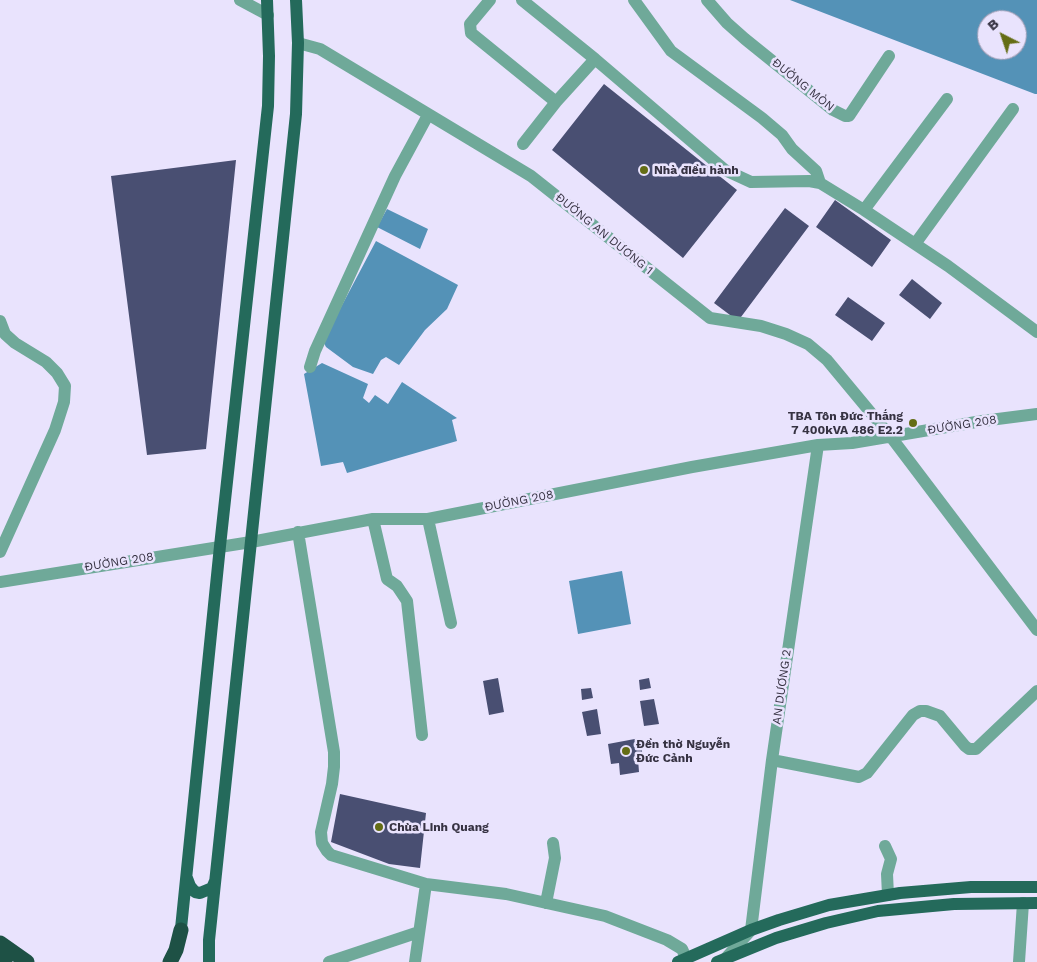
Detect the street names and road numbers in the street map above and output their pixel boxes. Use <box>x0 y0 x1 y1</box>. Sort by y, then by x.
street label: ĐƯỜNG MÒN <box>769 56 837 114</box>
street label: ĐƯỜNG AN DƯƠNG 1 <box>552 190 656 278</box>
street label: ĐƯỜNG 208 <box>926 412 998 438</box>
street label: ĐƯỜNG 208 <box>483 487 555 515</box>
street label: ĐƯỜNG 208 <box>83 549 155 575</box>
street label: AN DƯƠNG 2 <box>770 649 794 725</box>

